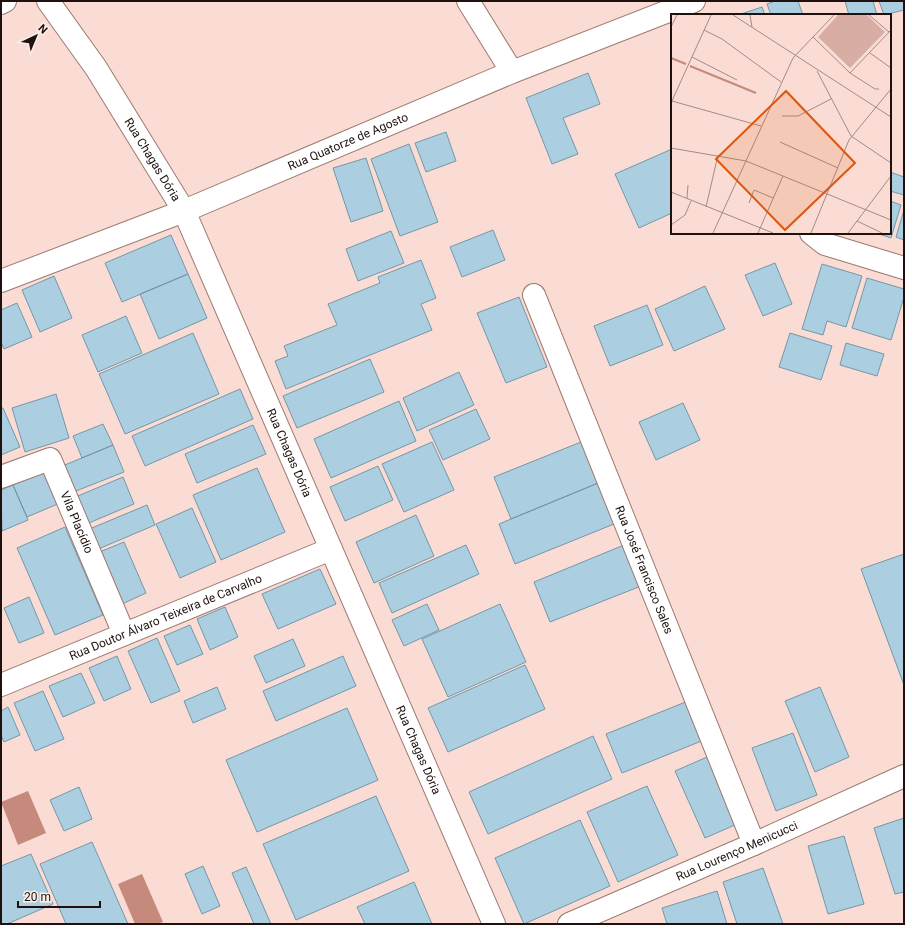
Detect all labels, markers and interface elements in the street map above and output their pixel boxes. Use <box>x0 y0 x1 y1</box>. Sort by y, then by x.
inset map <box>671 14 891 234</box>
north arrow <box>16 16 56 56</box>
text: N <box>35 22 50 37</box>
street label: Rua Quatorze de Agosto <box>286 110 410 173</box>
street label: Rua Chagas Dória <box>121 115 183 204</box>
street label: Rua Chagas Dória <box>264 406 315 499</box>
street label: Vila Placídio <box>58 489 96 556</box>
street label: Rua José Francisco Sales <box>612 504 676 636</box>
street label: Rua Doutor Álvaro Teixeira de Carvalho <box>67 571 264 663</box>
street label: Rua Chagas Dória <box>393 703 444 796</box>
street label: Rua Lourenço Menicucci <box>674 818 800 884</box>
scale bar <box>18 883 100 909</box>
text: 20 m <box>24 890 51 904</box>

